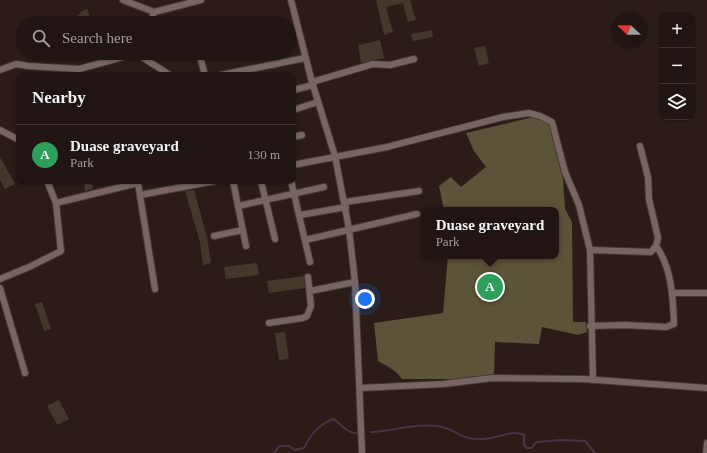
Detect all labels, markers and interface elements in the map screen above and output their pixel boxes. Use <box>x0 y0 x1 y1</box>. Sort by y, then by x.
north arrow <box>611 12 647 48</box>
map controls <box>659 12 695 120</box>
button: + <box>659 12 695 48</box>
search box <box>16 16 296 60</box>
icon: search <box>30 27 52 49</box>
text: Search here <box>62 30 132 46</box>
button: − <box>659 48 695 84</box>
button: layers <box>659 84 695 120</box>
text: Nearby <box>32 88 86 107</box>
text: Duase graveyard <box>70 138 179 154</box>
text: A <box>40 147 50 162</box>
text: 130 m <box>247 147 280 162</box>
text: Park <box>70 155 94 170</box>
popup <box>421 207 559 259</box>
text: Duase graveyard <box>436 217 544 233</box>
text: Park <box>436 234 459 249</box>
pin: A <box>477 272 503 302</box>
your location <box>355 289 375 309</box>

